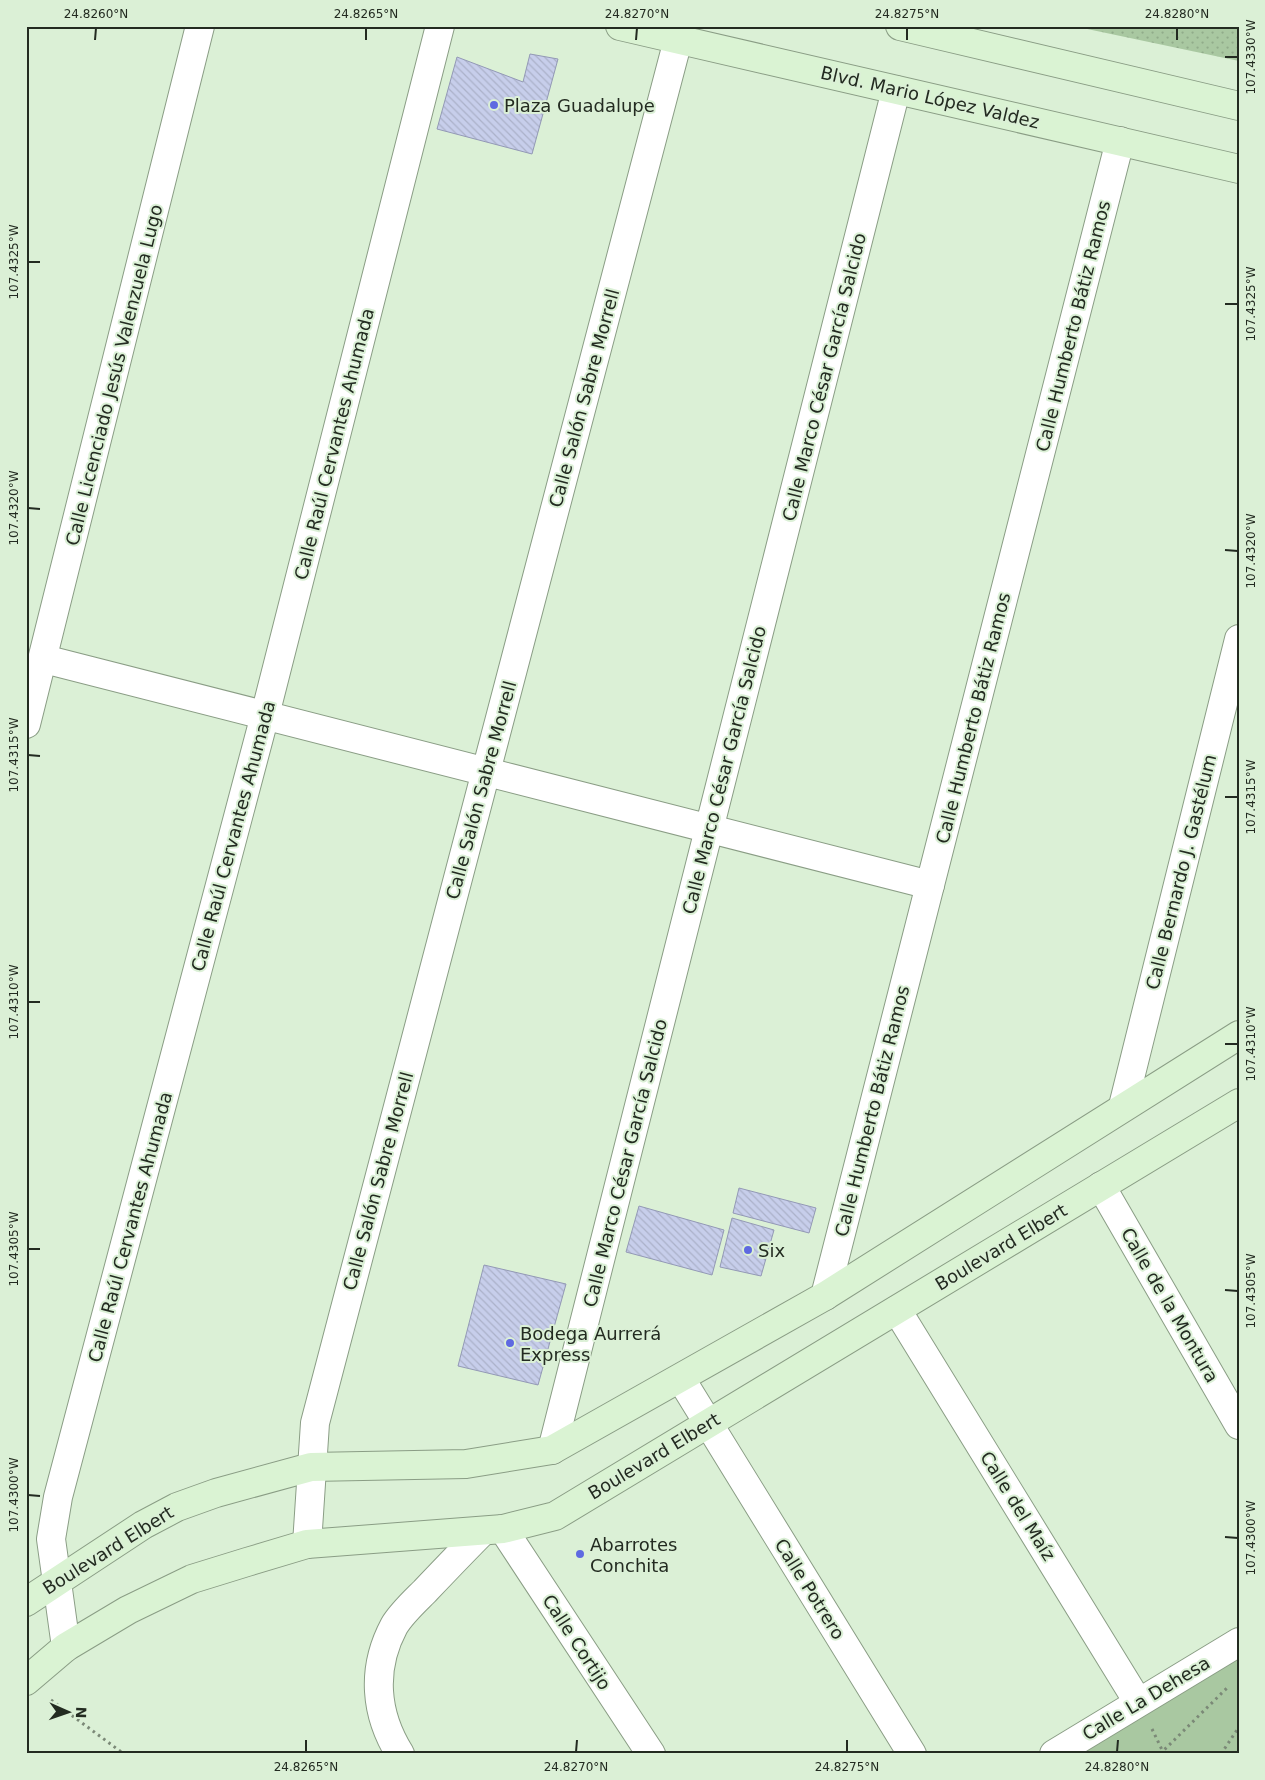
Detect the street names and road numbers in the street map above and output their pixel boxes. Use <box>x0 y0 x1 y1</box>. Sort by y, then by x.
street label: Blvd. Mario López Valdez <box>819 62 1041 132</box>
street label: Calle Humberto Bátiz Ramos <box>1032 198 1114 454</box>
street label: Calle Licenciado Jesús Valenzuela Lugo <box>61 202 167 548</box>
street label: Calle Marco César García Salcido <box>778 231 870 523</box>
street label: Calle Salón Sabre Morrell <box>545 286 623 510</box>
street label: Calle Raúl Cervantes Ahumada <box>290 306 378 582</box>
street label: Calle Humberto Bátiz Ramos <box>932 590 1014 846</box>
street label: Calle Marco César García Salcido <box>678 624 770 916</box>
street label: Calle Salón Sabre Morrell <box>442 678 520 902</box>
street label: Calle Raúl Cervantes Ahumada <box>187 698 279 974</box>
street label: Calle Bernardo J. Gastélum <box>1142 752 1220 992</box>
street label: Calle Humberto Bátiz Ramos <box>831 983 913 1239</box>
street label: Calle Marco César García Salcido <box>579 1017 671 1309</box>
street label: Calle Salón Sabre Morrell <box>339 1069 417 1293</box>
street label: Calle Raúl Cervantes Ahumada <box>84 1089 176 1365</box>
street label: Boulevard Elbert <box>931 1199 1071 1295</box>
street label: Calle de la Montura <box>1117 1224 1223 1386</box>
street label: Boulevard Elbert <box>584 1408 724 1504</box>
street label: Calle del Maíz <box>976 1448 1060 1564</box>
street label: Boulevard Elbert <box>39 1501 177 1599</box>
street label: Calle Potrero <box>771 1535 849 1643</box>
street label: Calle Cortijo <box>538 1590 616 1694</box>
street label: Calle La Dehesa <box>1078 1652 1214 1744</box>

